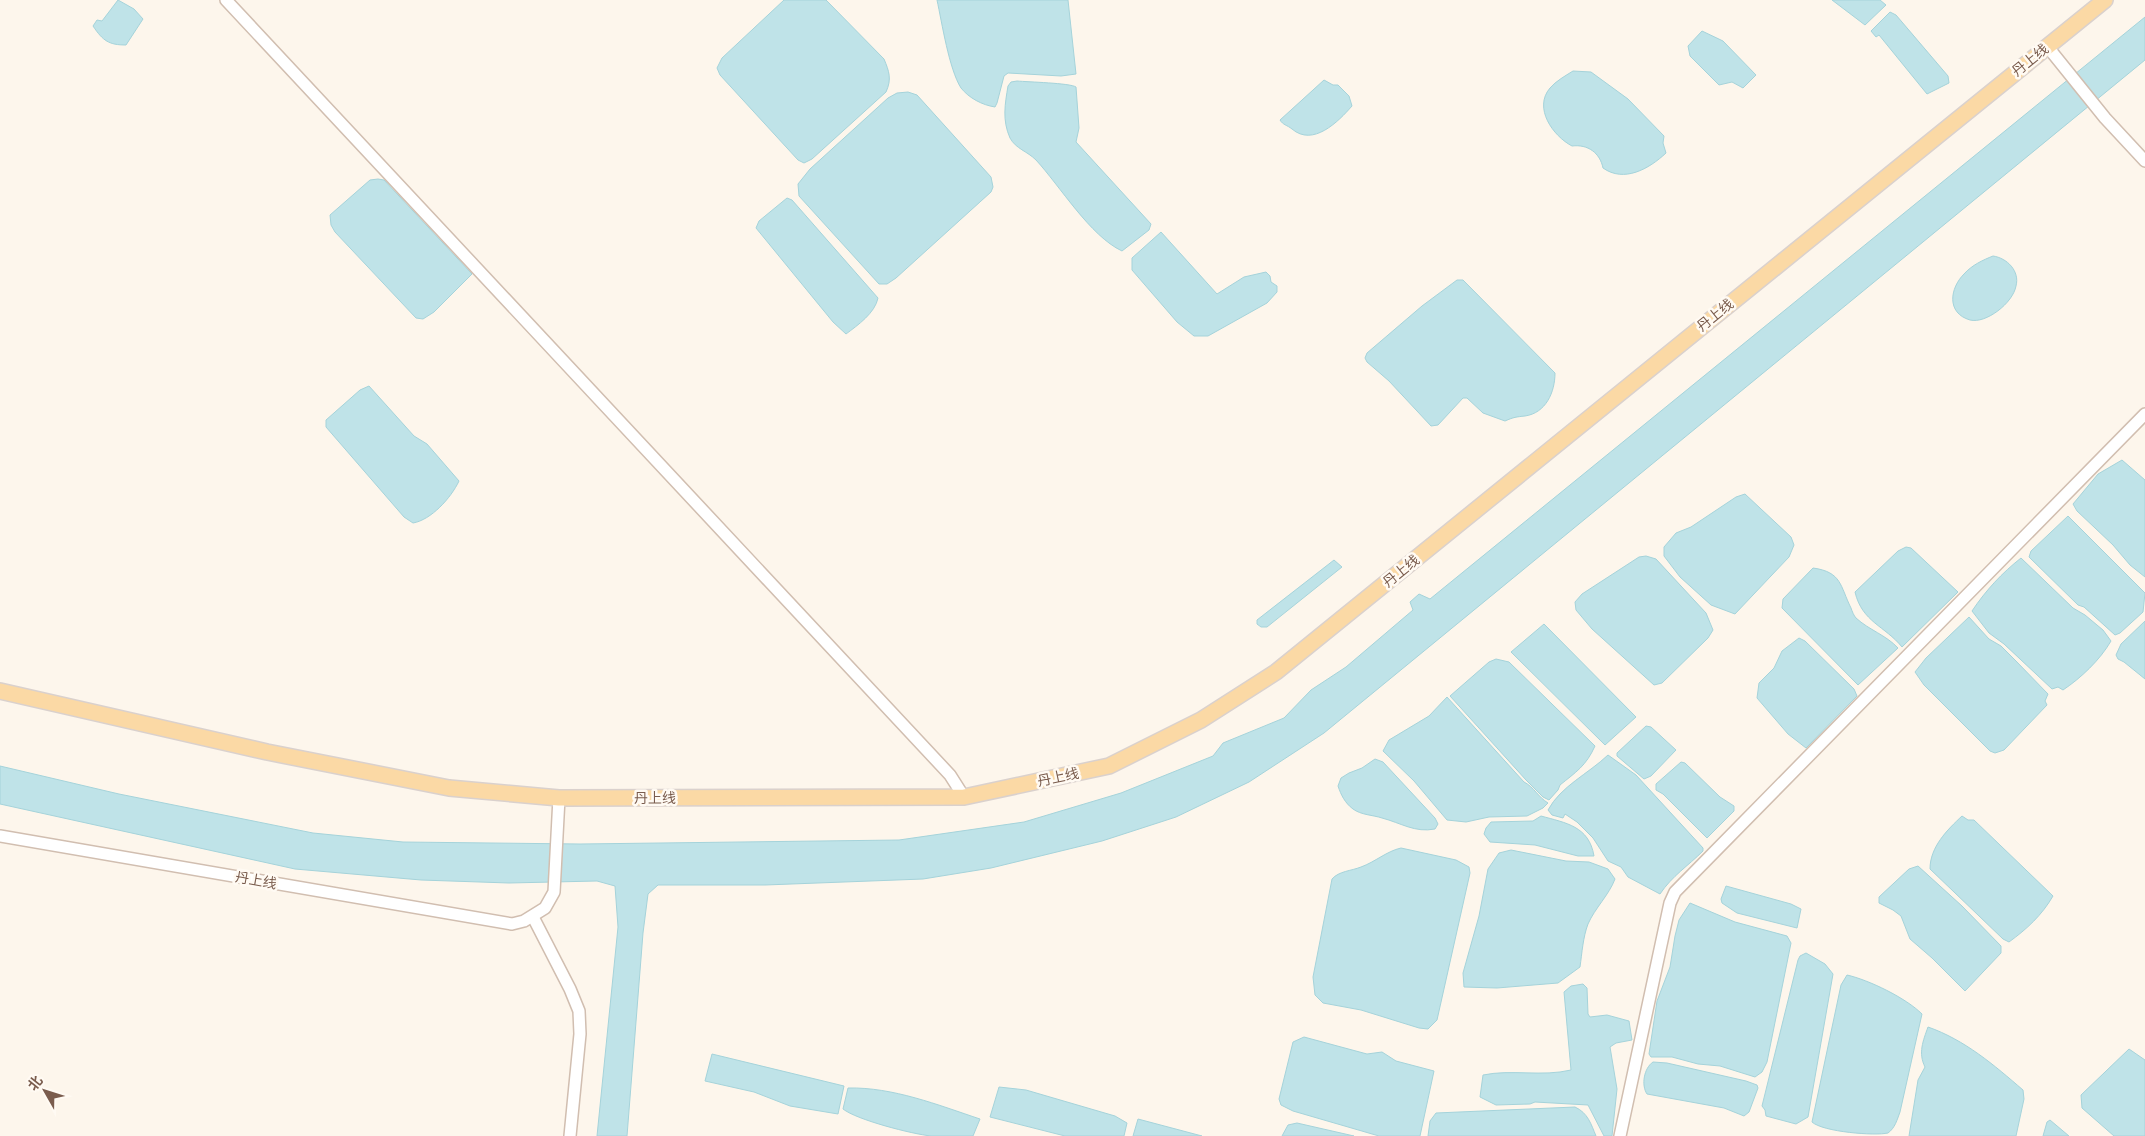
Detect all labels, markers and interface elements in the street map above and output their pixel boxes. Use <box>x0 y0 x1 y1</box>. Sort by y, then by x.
street label: 丹上线 <box>2008 40 2051 79</box>
street label: 丹上线 <box>1693 295 1736 334</box>
street label: 丹上线 <box>1379 551 1422 590</box>
street label: 丹上线 <box>1036 764 1080 789</box>
street label: 丹上线 <box>634 789 676 806</box>
street label: 丹上线 <box>234 867 278 892</box>
north arrow <box>20 1066 70 1116</box>
text: 北 <box>23 1072 46 1093</box>

